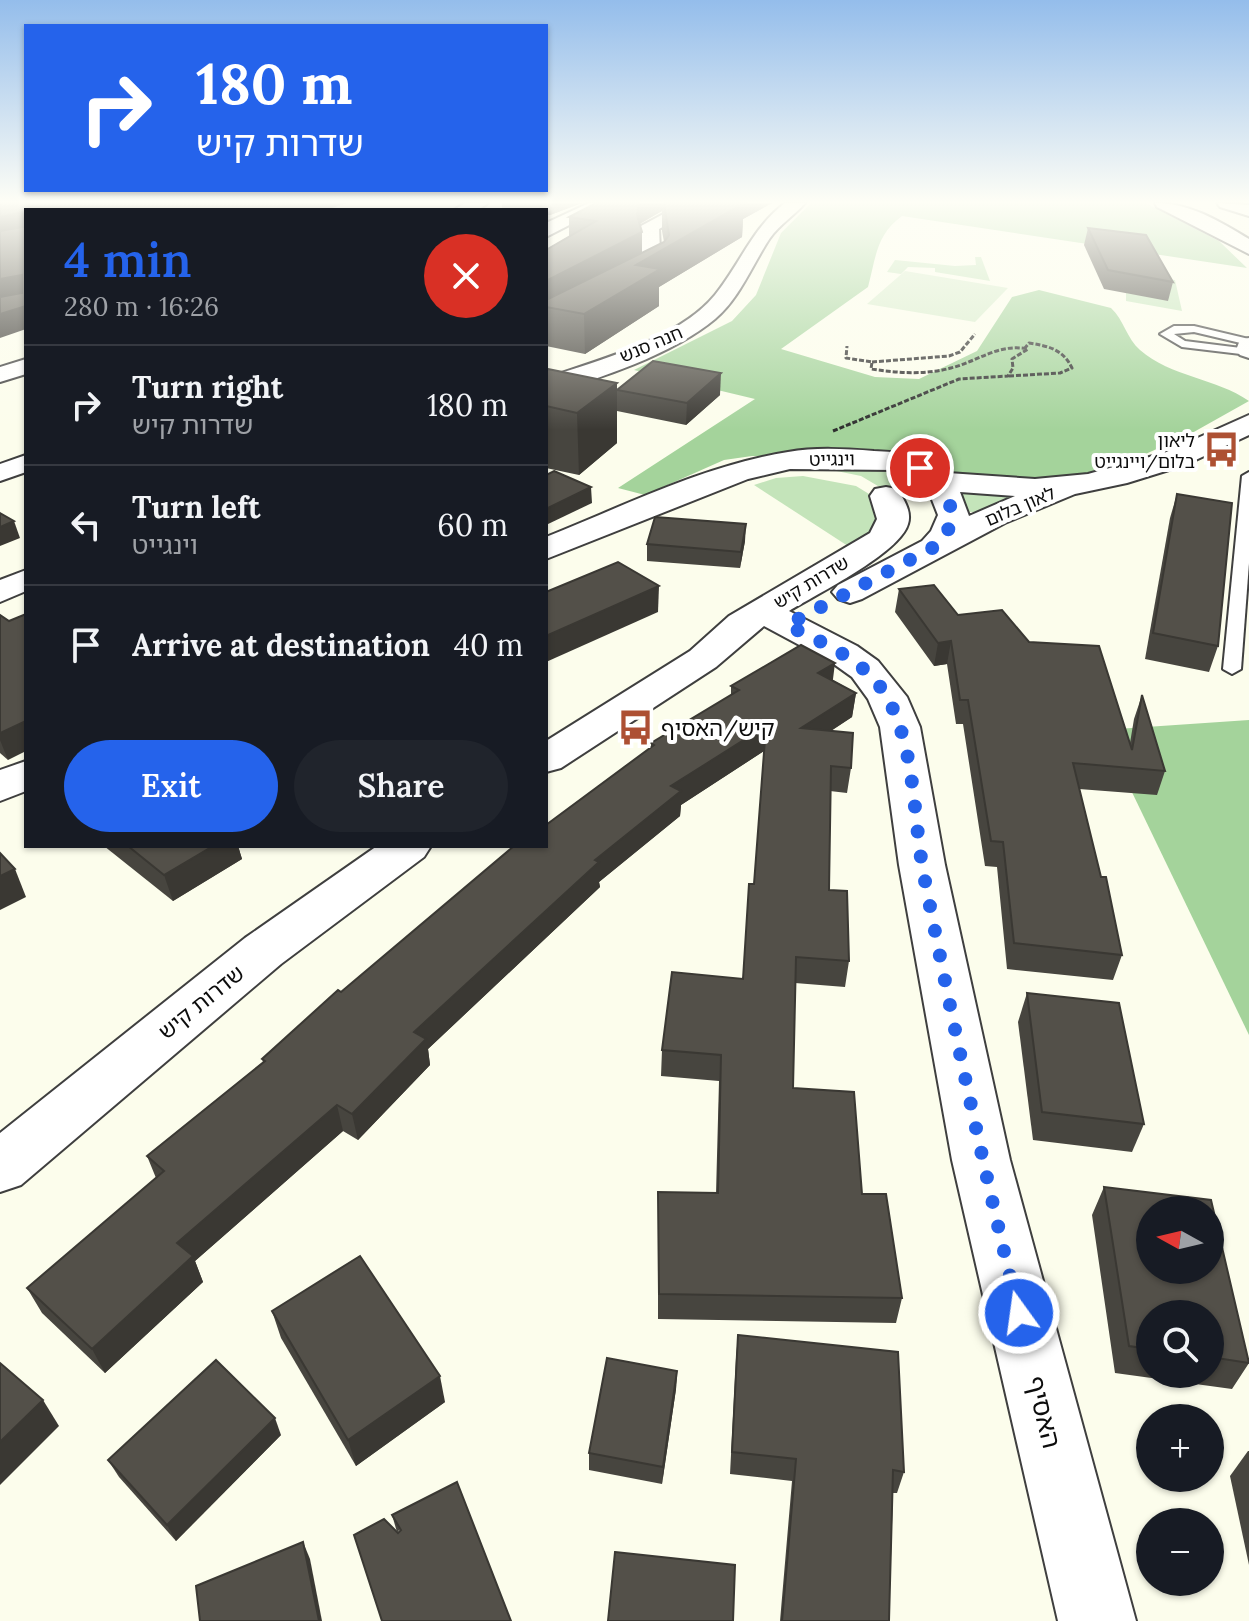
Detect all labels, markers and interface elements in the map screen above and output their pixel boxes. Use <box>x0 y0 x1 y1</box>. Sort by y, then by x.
text: 180 m <box>196 48 353 119</box>
icon: right <box>64 56 168 160</box>
text: שדרות קיש <box>196 120 364 166</box>
text: 4 min <box>64 229 192 290</box>
button: close <box>424 234 508 318</box>
text: 280 m · 16:26 <box>64 290 219 323</box>
street label: חנה סנש <box>616 320 686 368</box>
text: Turn right <box>132 368 283 406</box>
icon: right <box>64 383 108 427</box>
text: 180 m <box>427 386 508 424</box>
text: שדרות קיש <box>132 408 253 441</box>
place label: ליאון בלום/ויינגייט <box>1094 429 1195 473</box>
bus stop icon: ליאון בלום/ויינגייט <box>1202 431 1240 469</box>
pin <box>886 434 954 502</box>
icon: arrive <box>898 446 942 490</box>
street label: וינגייט <box>809 447 855 471</box>
street label: לאון בלום <box>981 481 1059 531</box>
text: Turn left <box>132 488 260 526</box>
icon: left <box>64 503 108 547</box>
text: 60 m <box>437 506 508 544</box>
text: וינגייט <box>132 528 198 561</box>
street label: שדרות קיש <box>769 551 853 613</box>
icon: arrive <box>64 623 108 667</box>
text: Arrive at destination <box>132 626 430 664</box>
text: 40 m <box>454 626 523 664</box>
bus stop icon: קיש/האסיף <box>616 709 654 747</box>
place label: קיש/האסיף <box>661 714 775 742</box>
button: Exit <box>64 740 278 832</box>
button: Share <box>294 740 508 832</box>
street label: שדרות קיש <box>152 959 250 1045</box>
north arrow <box>1136 1196 1224 1284</box>
map controls <box>1136 1196 1224 1596</box>
position arrow <box>977 1271 1061 1355</box>
button: search <box>1136 1300 1224 1388</box>
street label: האסיף <box>1019 1372 1069 1452</box>
button: + <box>1136 1404 1224 1492</box>
button: − <box>1136 1508 1224 1596</box>

